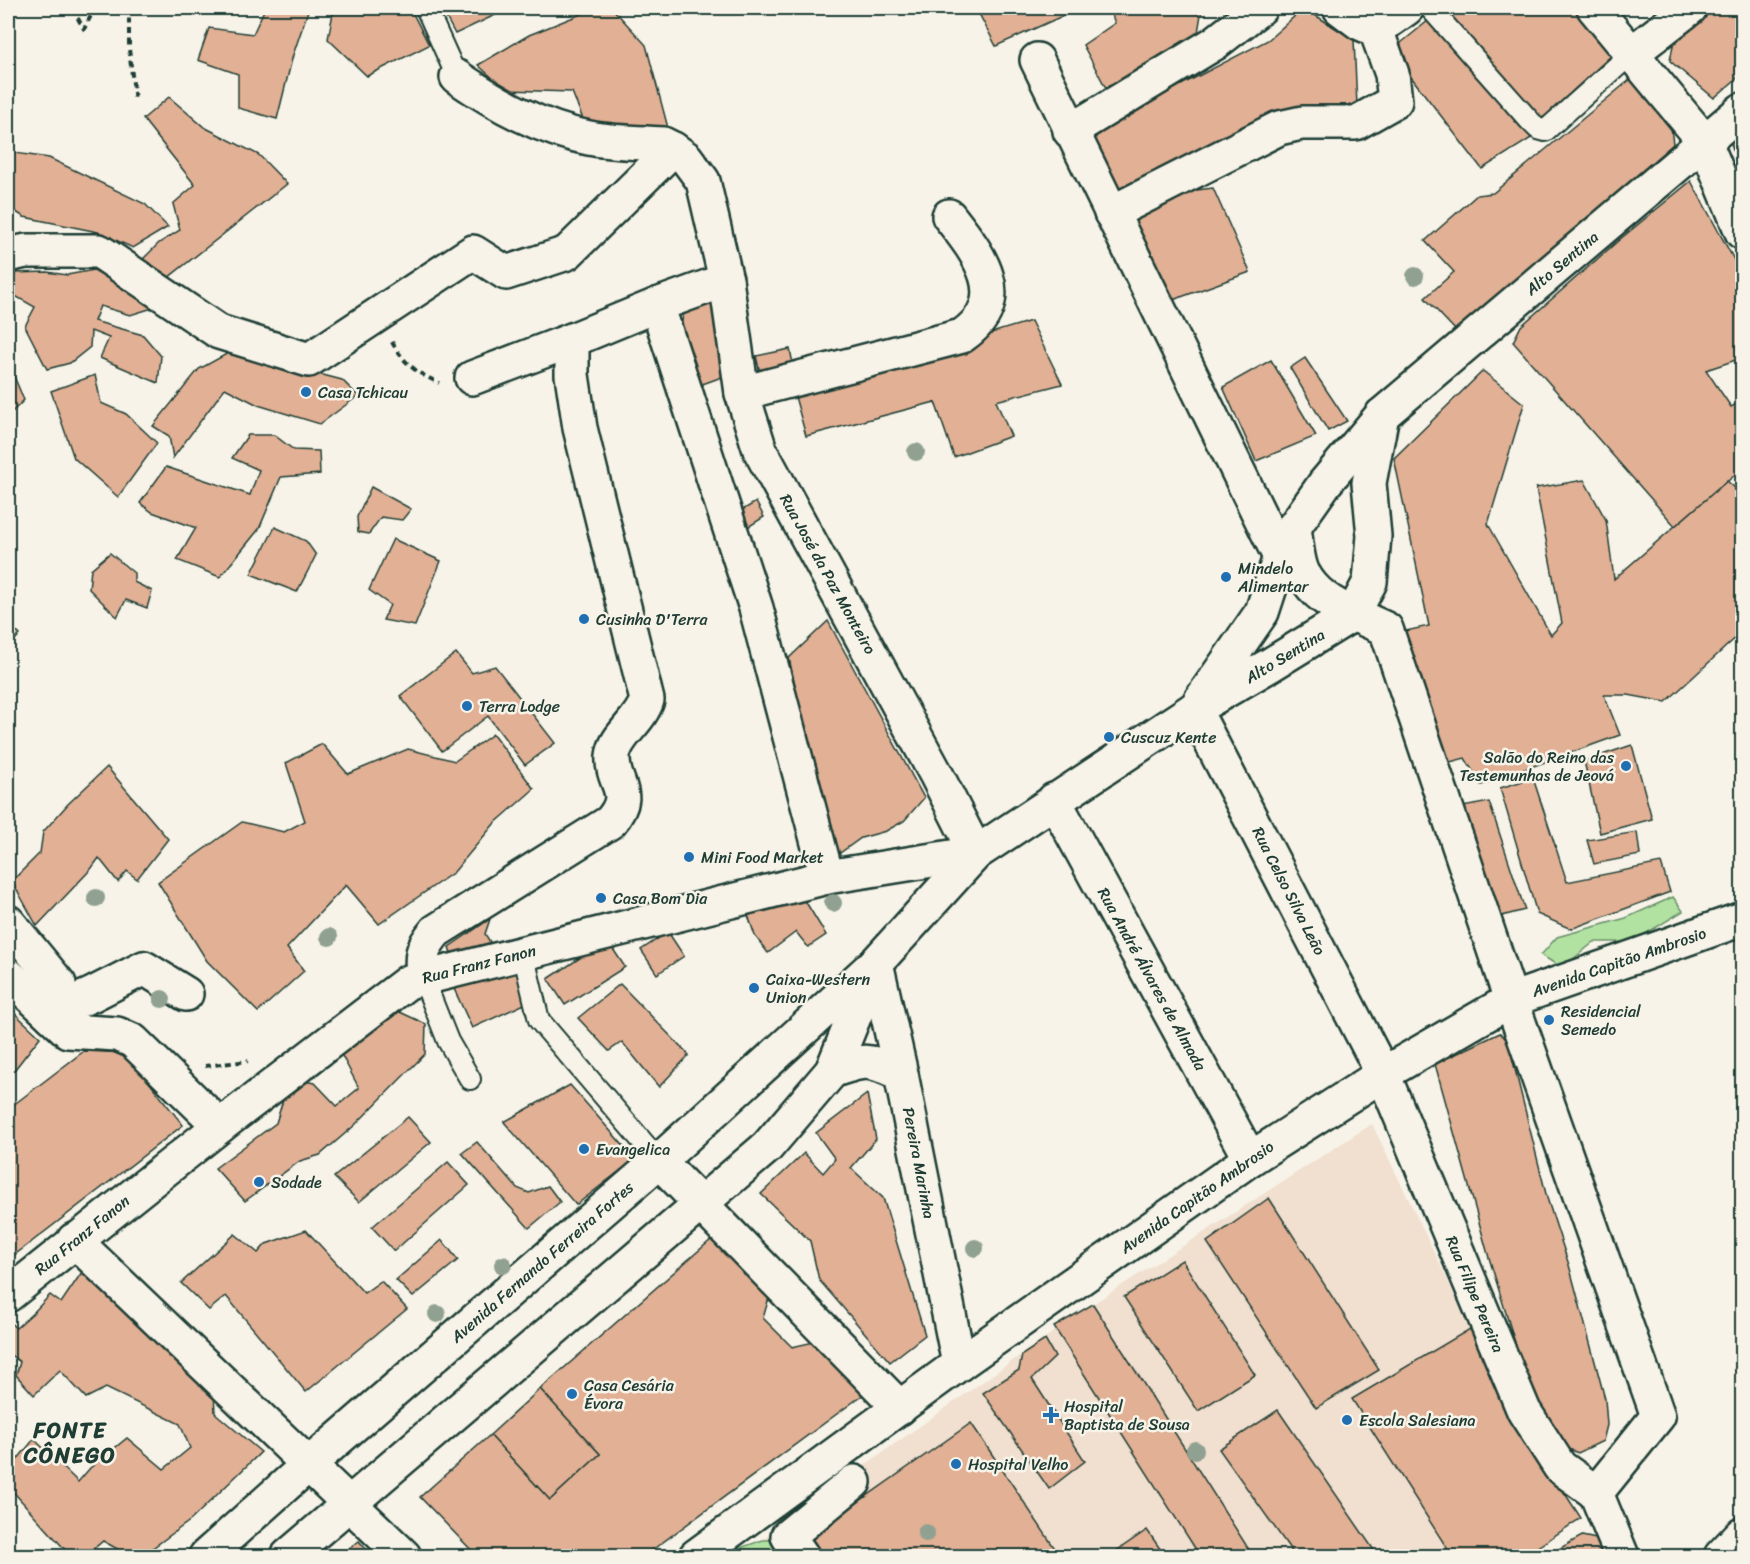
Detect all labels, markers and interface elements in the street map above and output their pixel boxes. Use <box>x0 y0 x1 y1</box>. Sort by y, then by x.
street label: Alto Sentina <box>1518 223 1606 303</box>
place label: Casa Tchicau <box>318 378 408 407</box>
marker: Casa Tchicau <box>299 385 313 399</box>
street label: Rua José da Paz Monteiro <box>772 488 884 660</box>
place label: Mindelo Alimentar <box>1237 554 1310 601</box>
marker: Mindelo Alimentar <box>1219 570 1233 584</box>
place label: Cusinha D'Terra <box>596 605 709 634</box>
marker: Cusinha D'Terra <box>577 612 591 626</box>
street label: Alto Sentina <box>1238 621 1331 692</box>
place label: Terra Lodge <box>479 692 560 721</box>
marker: Terra Lodge <box>460 699 474 713</box>
place label: Cuscuz Kente <box>1121 723 1217 752</box>
marker: Cuscuz Kente <box>1102 730 1116 744</box>
place label: Salão do Reino das Testemunhas de Jeová <box>1459 743 1615 790</box>
marker: Salão do Reino das Testemunhas de Jeová <box>1619 759 1633 773</box>
street label: Rua Celso Silva Leão <box>1244 821 1334 961</box>
place label: Mini Food Market <box>701 843 824 872</box>
marker: Mini Food Market <box>682 850 696 864</box>
street label: Rua André Álvares de Almada <box>1089 882 1215 1077</box>
place label: Casa Bom Dia <box>613 884 708 913</box>
marker: Casa Bom Dia <box>594 891 608 905</box>
street label: Avenida Capitão Ambrosio <box>1527 918 1710 1006</box>
street label: Rua Franz Fanon <box>419 936 539 992</box>
place label: Caixa-Western Union <box>766 965 870 1012</box>
marker: Caixa-Western Union <box>747 981 761 995</box>
place label: Residencial Semedo <box>1561 997 1641 1044</box>
marker: Residencial Semedo <box>1542 1013 1556 1027</box>
street label: Pereira Marinha <box>894 1105 944 1221</box>
street label: Avenida Capitão Ambrosio <box>1113 1133 1280 1262</box>
place label: Evangelica <box>596 1135 670 1164</box>
marker: Evangelica <box>577 1142 591 1156</box>
place label: Sodade <box>271 1168 322 1197</box>
street label: Avenida Fernando Ferreira Fortes <box>443 1173 641 1351</box>
marker: Sodade <box>252 1175 266 1189</box>
street label: Rua Franz Fanon <box>28 1187 137 1283</box>
street label: Rua Filipe Pereira <box>1437 1231 1513 1357</box>
place label: Casa Cesária Évora <box>584 1371 675 1418</box>
marker: Casa Cesária Évora <box>565 1387 579 1401</box>
place label: Hospital Baptista de Sousa <box>1064 1392 1190 1439</box>
marker: Hospital Baptista de Sousa <box>1042 1406 1060 1424</box>
place label: Escola Salesiana <box>1359 1406 1476 1435</box>
district label: FONTE CÔNEGO <box>23 1411 116 1475</box>
marker: Escola Salesiana <box>1340 1413 1354 1427</box>
place label: Hospital Velho <box>968 1450 1068 1479</box>
marker: Hospital Velho <box>949 1457 963 1471</box>

